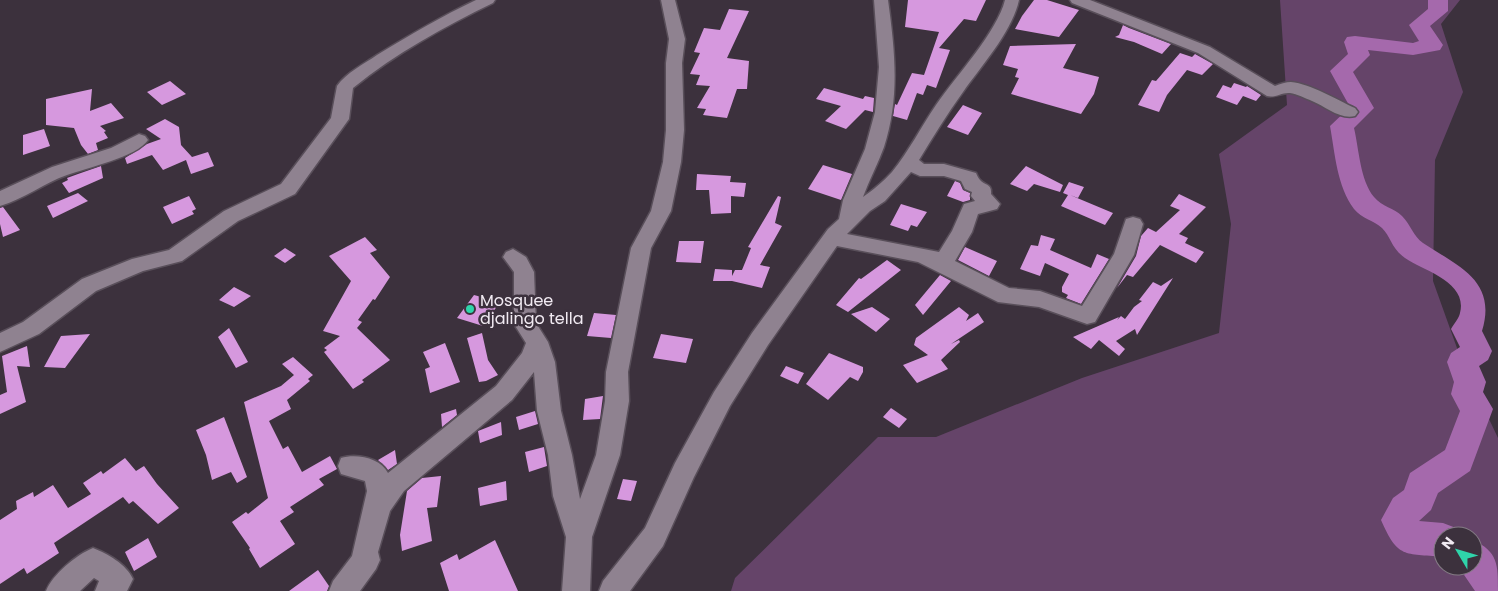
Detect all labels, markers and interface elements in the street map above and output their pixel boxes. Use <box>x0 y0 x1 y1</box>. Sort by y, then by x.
place label: Mosquee djalingo tella <box>480 289 583 330</box>
marker: Mosquee djalingo tella <box>464 303 476 315</box>
north arrow <box>1433 526 1483 576</box>
text: N <box>1437 533 1459 553</box>

